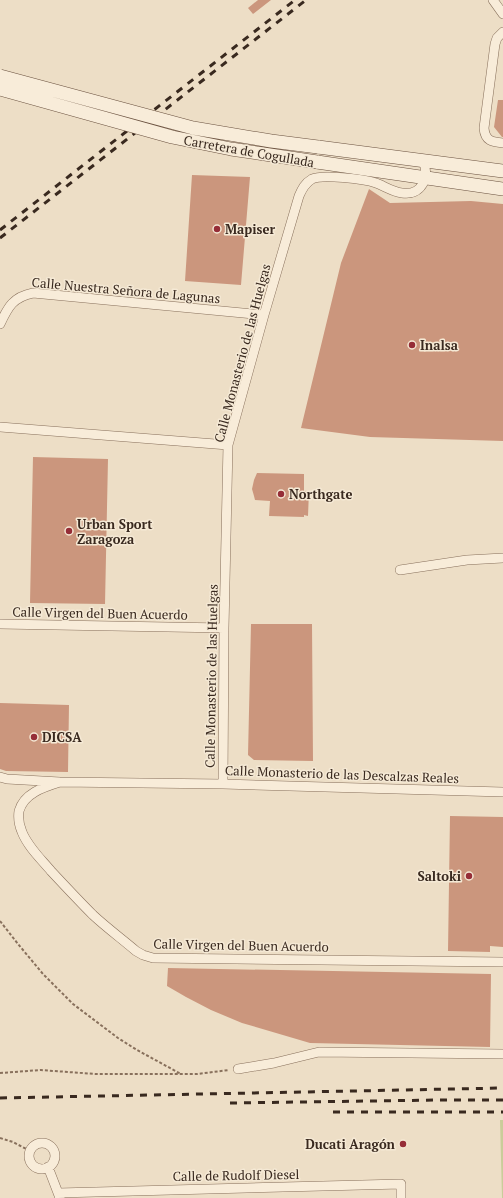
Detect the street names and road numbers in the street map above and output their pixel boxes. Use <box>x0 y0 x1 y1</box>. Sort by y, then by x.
street label: Carretera de Cogullada <box>182 131 316 171</box>
street label: Calle Monasterio de las Huelgas <box>209 262 275 444</box>
street label: Calle Nuestra Señora de Lagunas <box>31 273 221 307</box>
street label: Calle Monasterio de las Huelgas <box>200 584 222 768</box>
street label: Calle Virgen del Buen Acuerdo <box>12 602 188 624</box>
street label: Calle Monasterio de las Descalzas Reales <box>225 761 459 787</box>
street label: Calle Virgen del Buen Acuerdo <box>153 934 329 956</box>
street label: Calle de Rudolf Diesel <box>172 1165 300 1185</box>

